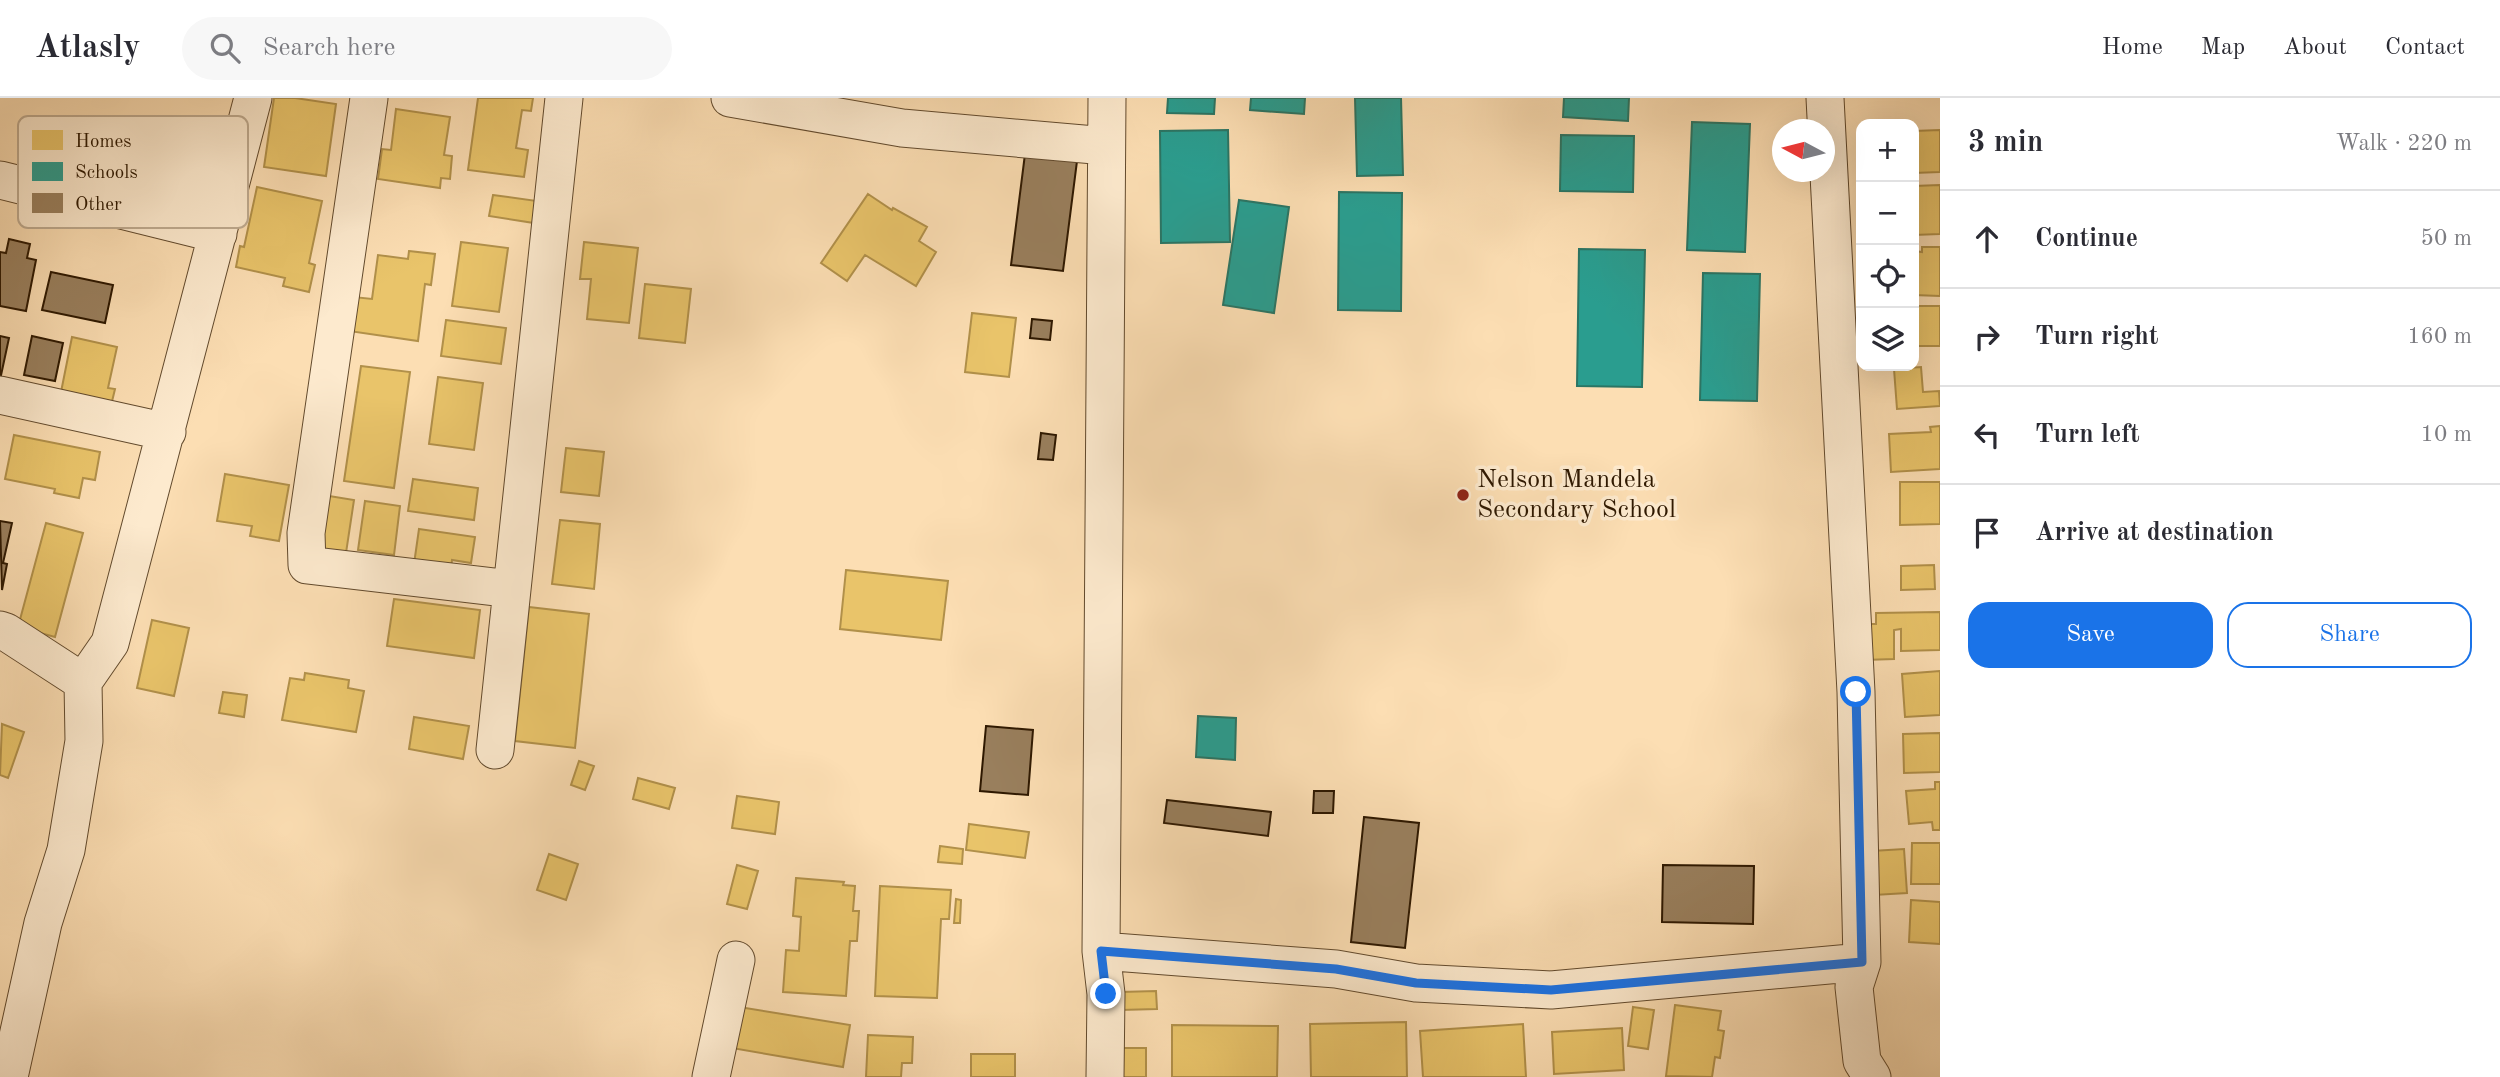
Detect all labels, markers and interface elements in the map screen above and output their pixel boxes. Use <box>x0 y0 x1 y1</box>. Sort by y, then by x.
search box <box>182 17 672 80</box>
icon: search <box>206 29 244 67</box>
text: Atlasly <box>35 32 140 65</box>
text: Search here <box>262 35 396 61</box>
text: Home <box>2102 36 2163 60</box>
text: Map <box>2201 36 2245 60</box>
text: About <box>2283 36 2347 60</box>
text: Contact <box>2385 36 2465 60</box>
legend <box>18 116 248 228</box>
north arrow <box>1772 119 1835 182</box>
map controls <box>1856 119 1919 371</box>
button: + <box>1856 119 1919 182</box>
text: 3 min <box>1968 128 2043 158</box>
text: Walk · 220 m <box>2336 132 2472 155</box>
text: Homes <box>75 133 131 152</box>
text: Schools <box>75 164 138 183</box>
button: − <box>1856 182 1919 245</box>
text: Other <box>75 196 122 215</box>
icon: ahead <box>1968 220 2006 258</box>
text: Continue <box>2035 226 2138 252</box>
text: 50 m <box>2421 227 2472 250</box>
button: locate <box>1856 245 1919 308</box>
button: layers <box>1856 308 1919 371</box>
icon: right <box>1968 318 2006 356</box>
text: Turn right <box>2035 324 2158 350</box>
text: 160 m <box>2407 325 2472 348</box>
icon: left <box>1968 416 2006 454</box>
text: Turn left <box>2035 422 2140 448</box>
text: 10 m <box>2421 423 2472 446</box>
place label: Nelson Mandela Secondary School <box>1477 467 1676 523</box>
marker: Nelson Mandela Secondary School <box>1455 487 1471 503</box>
icon: arrive <box>1968 514 2006 552</box>
text: Arrive at destination <box>2035 520 2274 546</box>
button: Save <box>1968 602 2213 668</box>
button: Share <box>2227 602 2472 668</box>
route start <box>1840 676 1871 707</box>
route end <box>1090 978 1121 1009</box>

